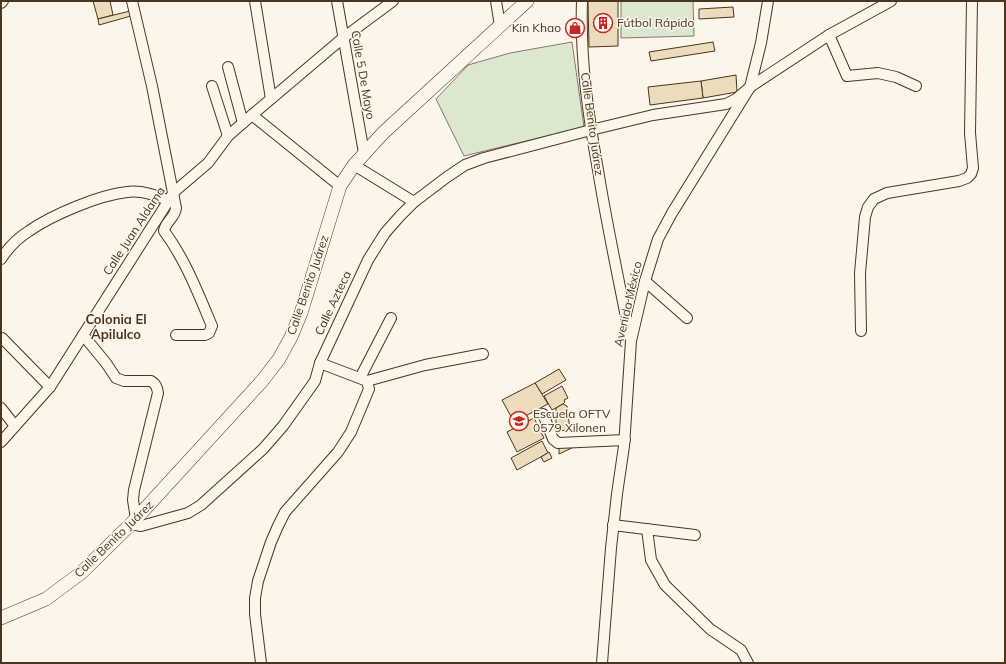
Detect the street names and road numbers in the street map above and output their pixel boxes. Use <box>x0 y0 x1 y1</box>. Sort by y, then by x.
street label: Calle 5 De Mayo <box>348 29 379 121</box>
street label: Calle Benito Juárez <box>578 71 607 177</box>
street label: Calle Juan Aldama <box>99 184 168 278</box>
street label: Calle Benito Juárez <box>283 233 332 337</box>
street label: Avenida México <box>610 259 645 348</box>
street label: Calle Azteca <box>311 268 354 337</box>
street label: Calle Benito Juárez <box>71 497 156 580</box>

